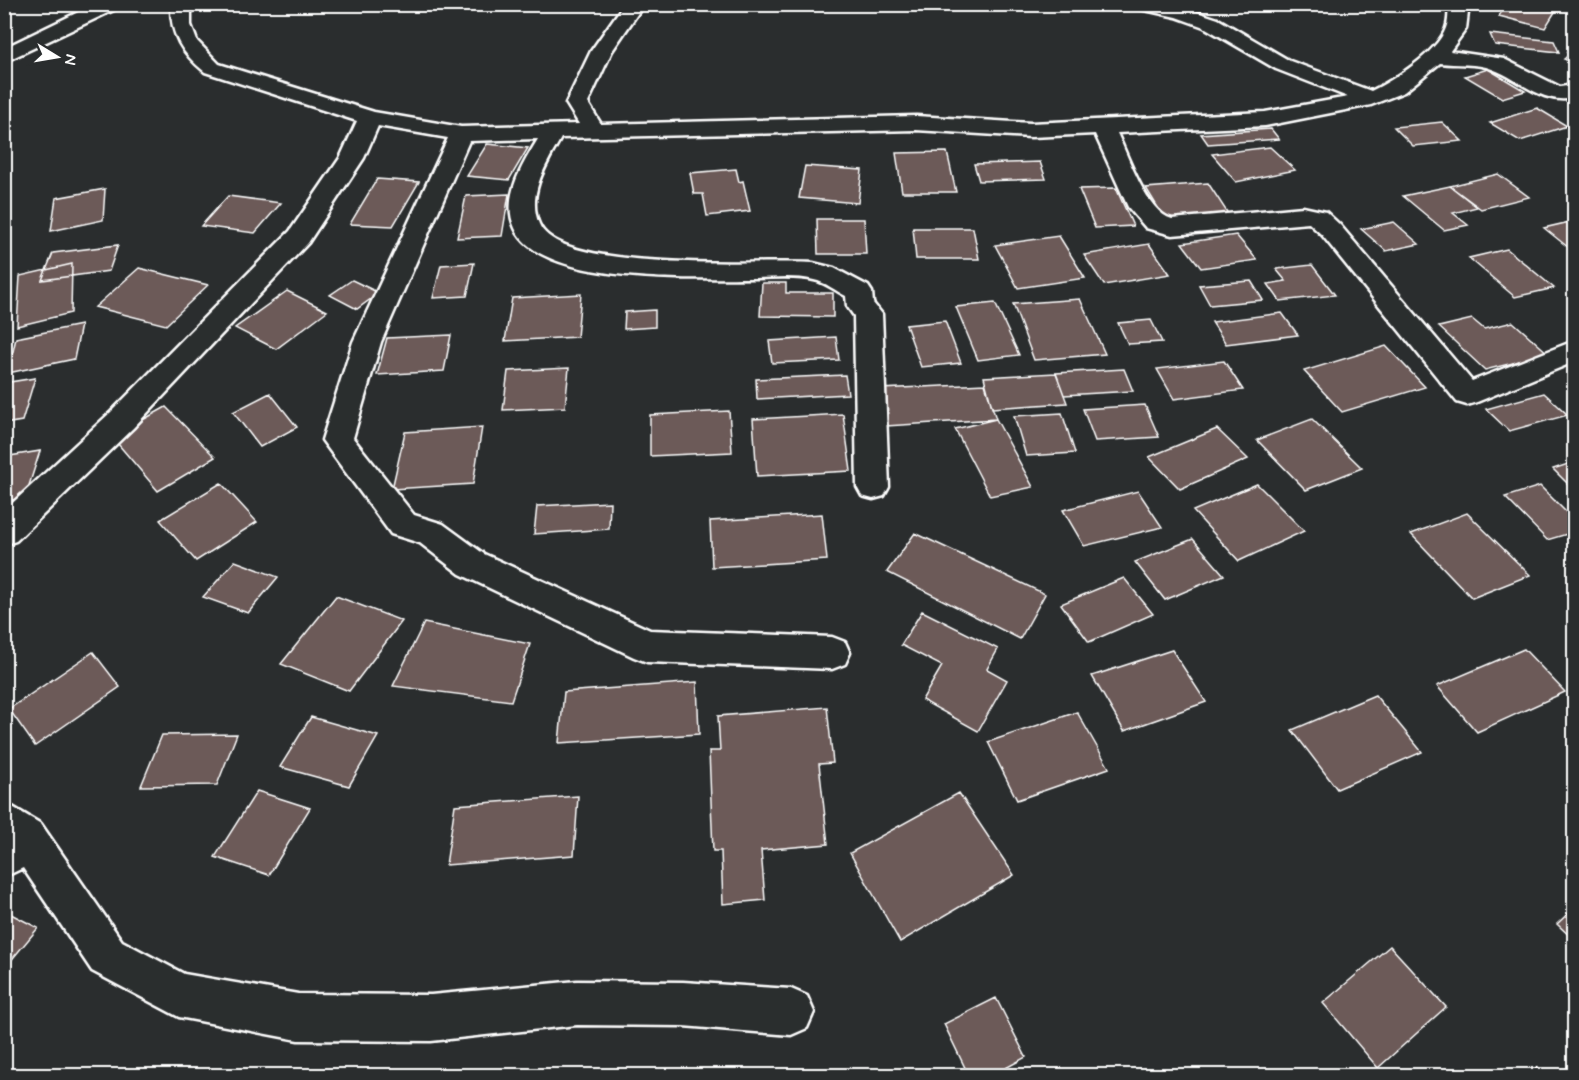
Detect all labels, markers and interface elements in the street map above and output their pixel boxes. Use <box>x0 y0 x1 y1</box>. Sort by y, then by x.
north arrow <box>27 27 87 87</box>
text: N <box>59 52 82 67</box>

